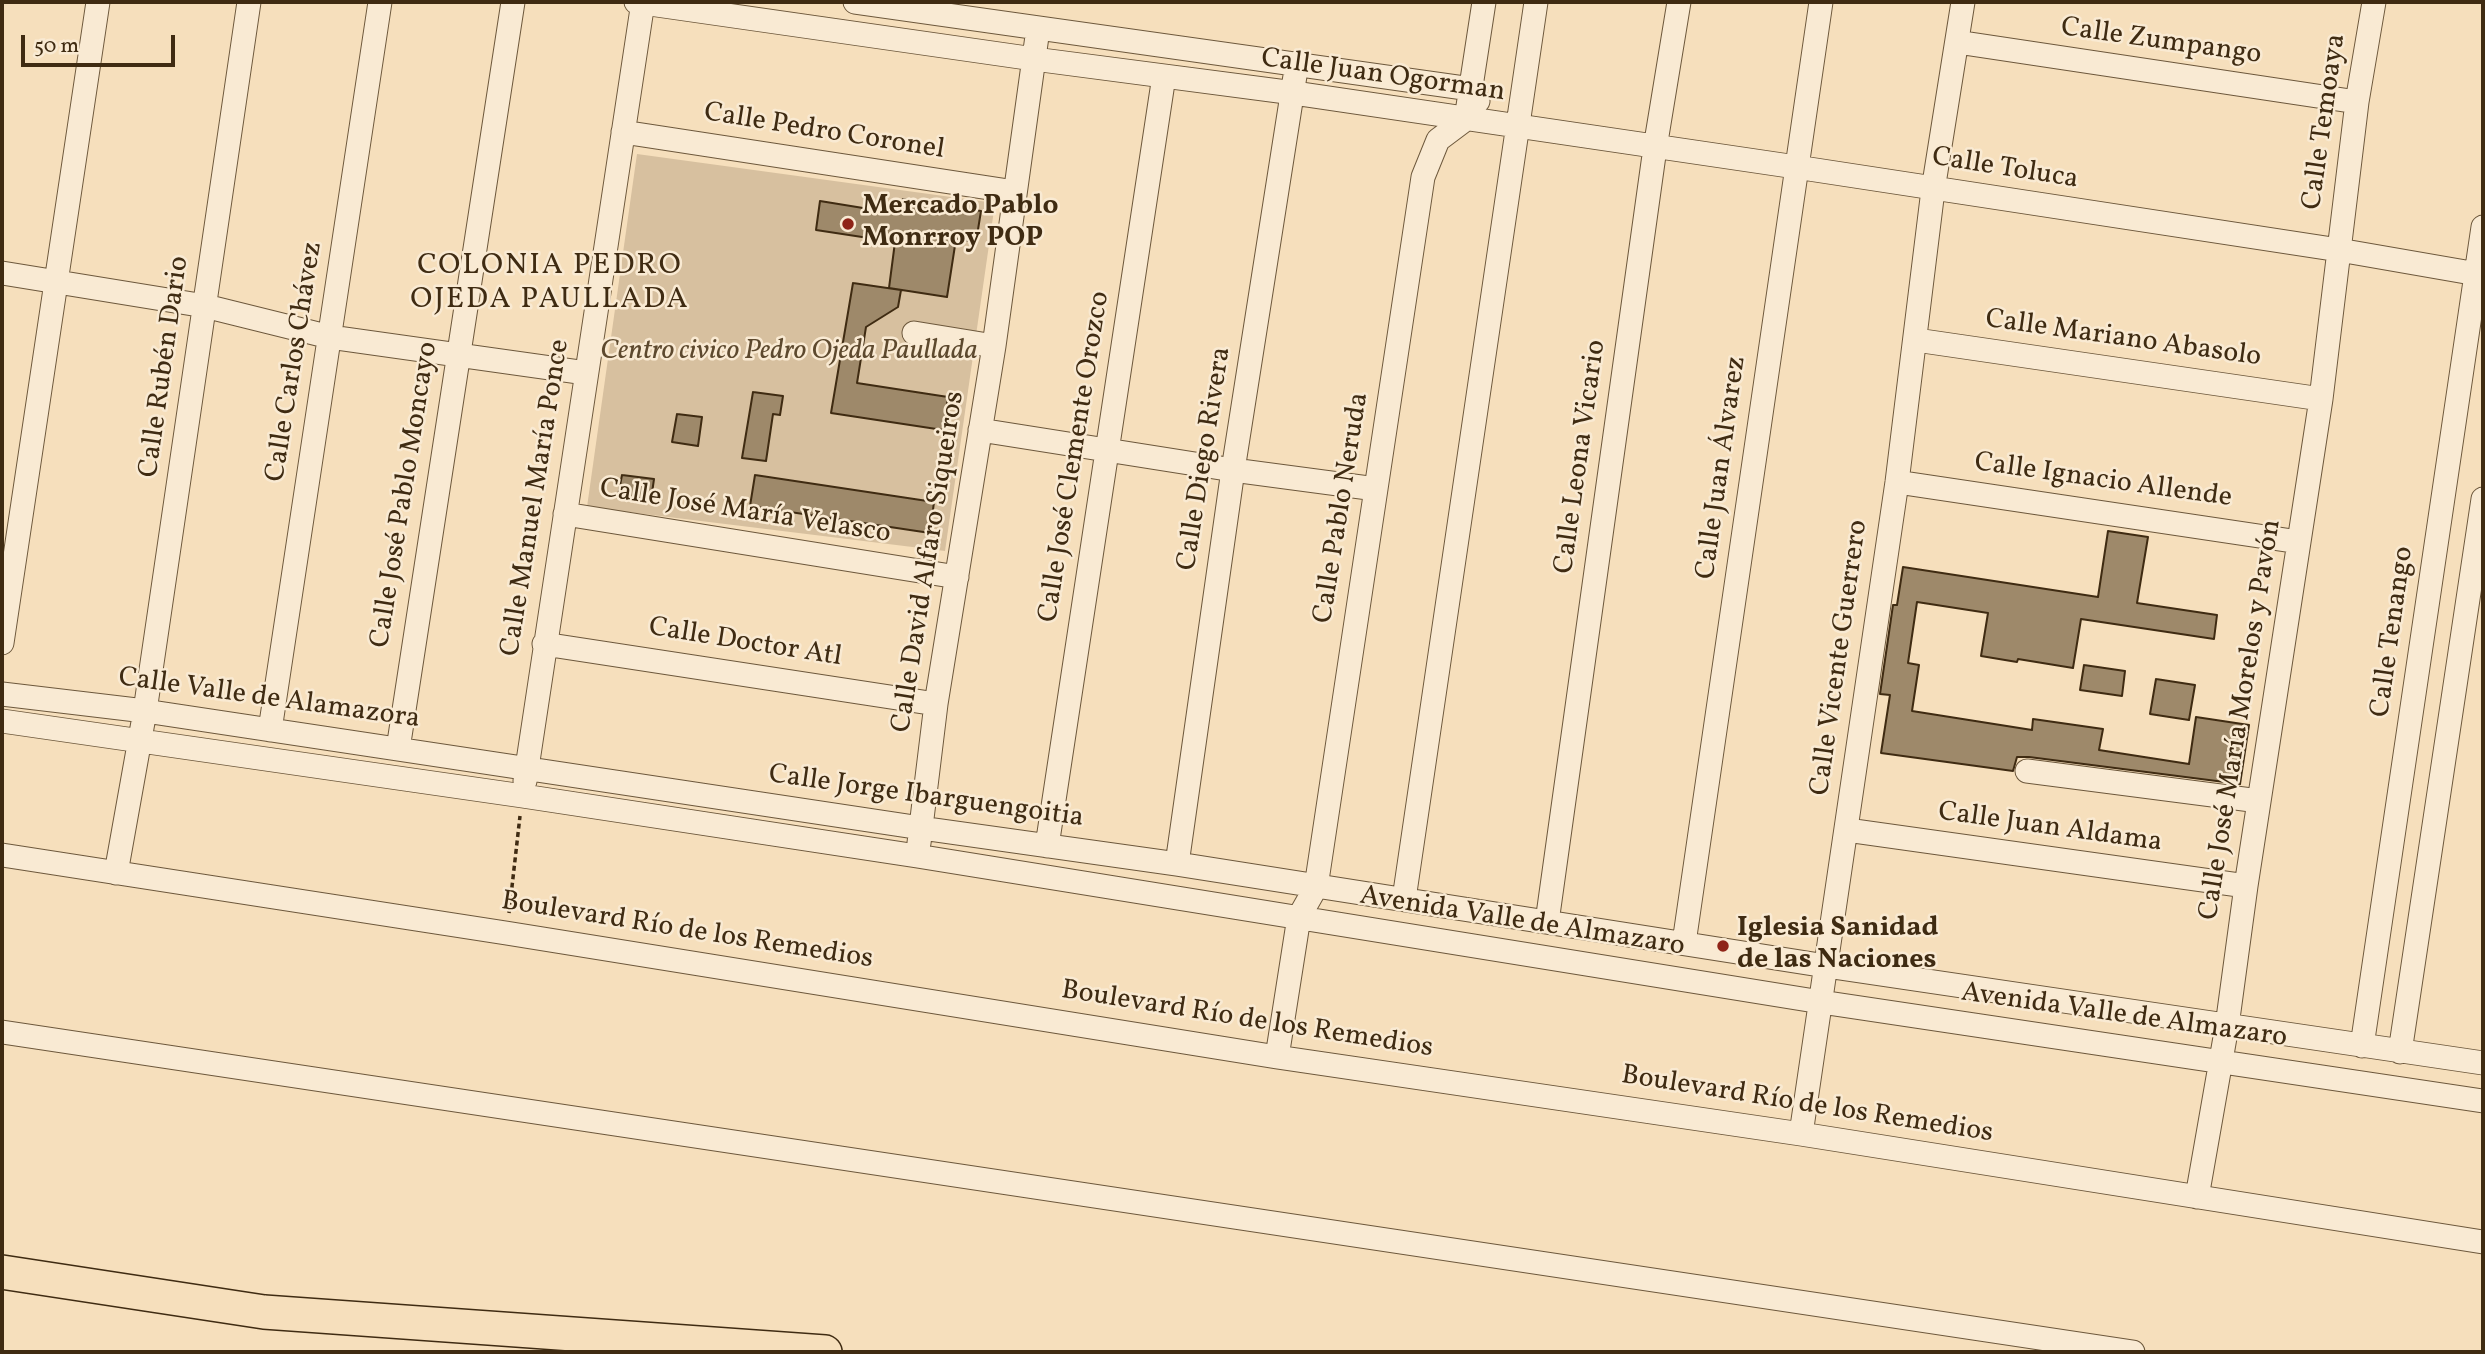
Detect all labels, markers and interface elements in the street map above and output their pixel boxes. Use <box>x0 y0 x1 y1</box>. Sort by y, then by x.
street label: Calle Zumpango <box>2059 12 2263 74</box>
scale bar <box>24 21 178 65</box>
text: 50 m <box>34 32 79 61</box>
street label: Calle Temoaya <box>2297 32 2355 212</box>
street label: Calle Juan Ogorman <box>1259 43 1507 111</box>
street label: Calle Pedro Coronel <box>701 97 947 169</box>
street label: Calle Toluca <box>1930 142 2080 198</box>
place label: Mercado Pablo Monrroy POP <box>862 191 1059 257</box>
marker: Mercado Pablo Monrroy POP <box>840 216 856 232</box>
street label: Calle Carlos Chávez <box>260 240 332 484</box>
district label: COLONIA PEDRO OJEDA PAULLADA <box>412 249 688 320</box>
street label: Calle Rubén Dario <box>134 254 198 480</box>
street label: Calle José Clemente Orozco <box>1033 289 1119 625</box>
street label: Calle Mariano Abasolo <box>1983 304 2263 376</box>
park label: Centro civico Pedro Ojeda Paullada <box>600 336 978 370</box>
street label: Calle Manuel María Ponce <box>495 337 579 659</box>
street label: Calle Leona Vicario <box>1549 338 1615 576</box>
street label: Calle José Pablo Moncayo <box>365 340 447 650</box>
street label: Calle Diego Rivera <box>1172 345 1240 573</box>
street label: Calle Juan Álvarez <box>1691 354 1755 582</box>
street label: Calle David Alfaro Siqueiros <box>886 389 974 735</box>
street label: Calle Pablo Neruda <box>1308 390 1378 626</box>
street label: Calle Ignacio Allende <box>1972 447 2234 517</box>
street label: Calle José María Velasco <box>597 473 893 553</box>
street label: Calle José María Morelos y Pavón <box>2194 517 2290 923</box>
street label: Calle Vicente Guerrero <box>1805 518 1877 798</box>
street label: Calle Tenango <box>2365 544 2423 720</box>
street label: Calle Doctor Atl <box>646 612 844 676</box>
street label: Calle Valle de Alamazora <box>116 662 422 738</box>
street label: Calle Jorge Ibarguengoitia <box>766 759 1086 837</box>
street label: Calle Juan Aldama <box>1936 797 2164 861</box>
street label: Avenida Valle de Almazaro <box>1357 881 1687 965</box>
street label: Boulevard Río de los Remedios <box>499 886 875 978</box>
place label: Iglesia Sanidad de las Naciones <box>1737 913 1939 979</box>
marker: Iglesia Sanidad de las Naciones <box>1715 938 1731 954</box>
street label: Boulevard Río de los Remedios <box>1059 975 1435 1067</box>
street label: Avenida Valle de Almazaro <box>1959 977 2289 1057</box>
street label: Boulevard Río de los Remedios <box>1619 1060 1995 1152</box>

